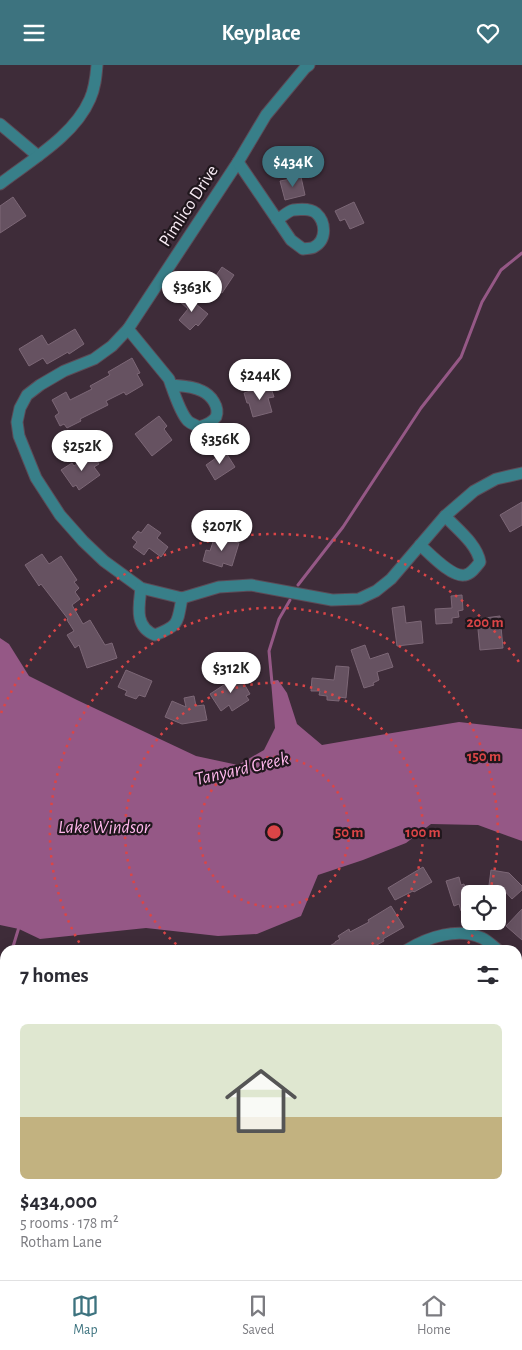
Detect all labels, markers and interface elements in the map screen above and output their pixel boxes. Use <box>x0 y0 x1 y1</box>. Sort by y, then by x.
icon: menu <box>20 19 48 47</box>
icon: heart <box>474 19 502 47</box>
text: Keyplace <box>221 22 301 44</box>
pin: $434K <box>258 145 328 188</box>
text: $434K <box>273 154 313 170</box>
street label: Pimlico Drive <box>156 162 222 250</box>
pin: $363K <box>157 271 227 313</box>
text: $363K <box>173 279 211 295</box>
pin: $244K <box>225 359 295 401</box>
text: $244K <box>240 367 280 383</box>
pin: $356K <box>185 423 255 465</box>
pin: $252K <box>47 429 117 472</box>
text: $356K <box>201 431 239 447</box>
text: $252K <box>63 438 101 454</box>
pin: $207K <box>187 509 257 552</box>
text: $207K <box>202 518 242 534</box>
text: 200 m <box>466 615 504 630</box>
pin: $312K <box>196 651 266 694</box>
text: $312K <box>213 660 249 676</box>
water label: Tanyard Creek <box>193 749 291 789</box>
text: 150 m <box>467 749 501 764</box>
water label: Lake Windsor <box>58 818 151 837</box>
centre of rings <box>265 823 283 841</box>
text: 50 m <box>335 825 363 840</box>
text: 100 m <box>405 825 441 840</box>
map controls <box>461 885 506 930</box>
button: locate <box>461 885 506 930</box>
icon: filters <box>474 961 502 989</box>
text: 7 homes <box>20 965 89 986</box>
icon: home <box>216 1056 306 1146</box>
text: $434,000 <box>20 1191 97 1212</box>
text: 5 rooms · 178 m² <box>20 1215 118 1231</box>
text: Rotham Lane <box>20 1234 102 1250</box>
tab: Map <box>71 1292 99 1339</box>
tab: Saved <box>242 1292 274 1339</box>
tab: Home <box>417 1292 451 1339</box>

